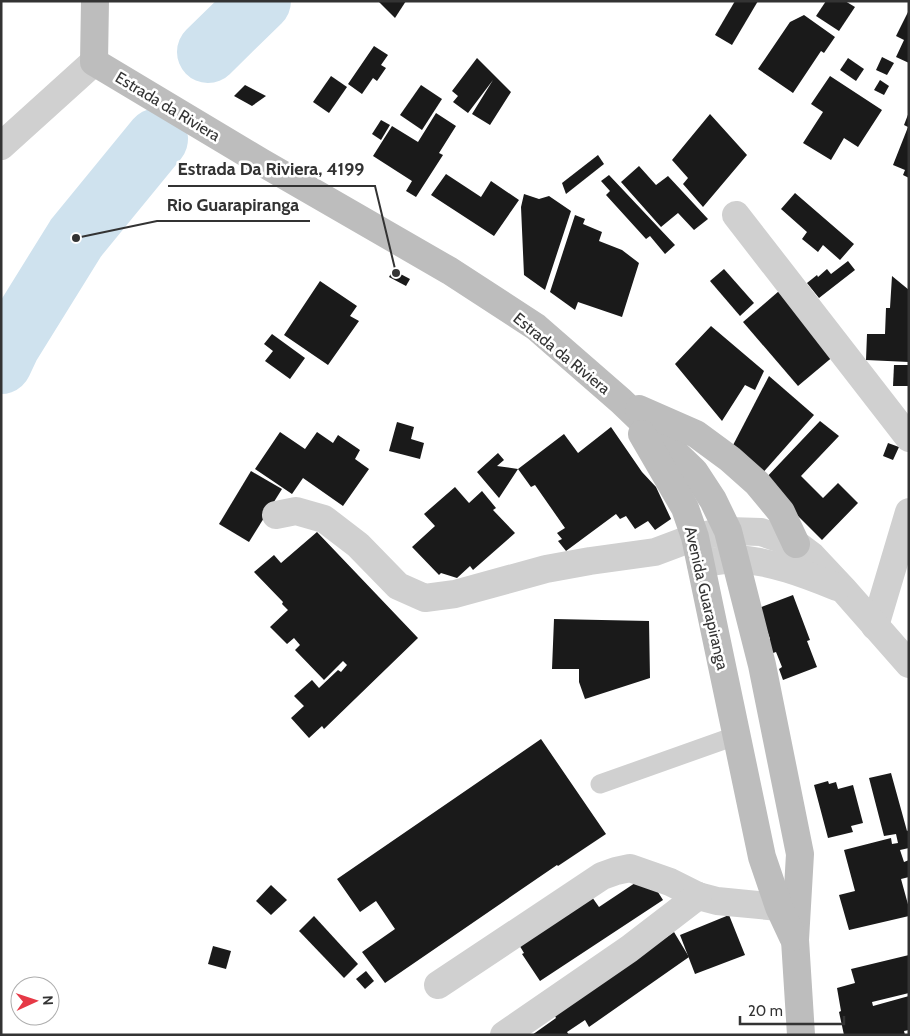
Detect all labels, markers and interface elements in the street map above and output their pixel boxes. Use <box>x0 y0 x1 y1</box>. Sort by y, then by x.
street label: Estrada da Riviera <box>112 68 224 145</box>
callout: Estrada Da Riviera, 4199 <box>168 153 375 186</box>
text: Estrada Da Riviera, 4199 <box>178 158 364 180</box>
callout: Rio Guarapiranga <box>157 188 310 221</box>
text: Rio Guarapiranga <box>167 194 299 216</box>
street label: Estrada da Riviera <box>510 309 614 398</box>
street label: Avenida Guarapiranga <box>681 525 732 672</box>
north arrow <box>10 976 60 1026</box>
scale bar <box>740 994 844 1026</box>
text: N <box>39 995 57 1006</box>
text: 20 m <box>748 1002 783 1020</box>

